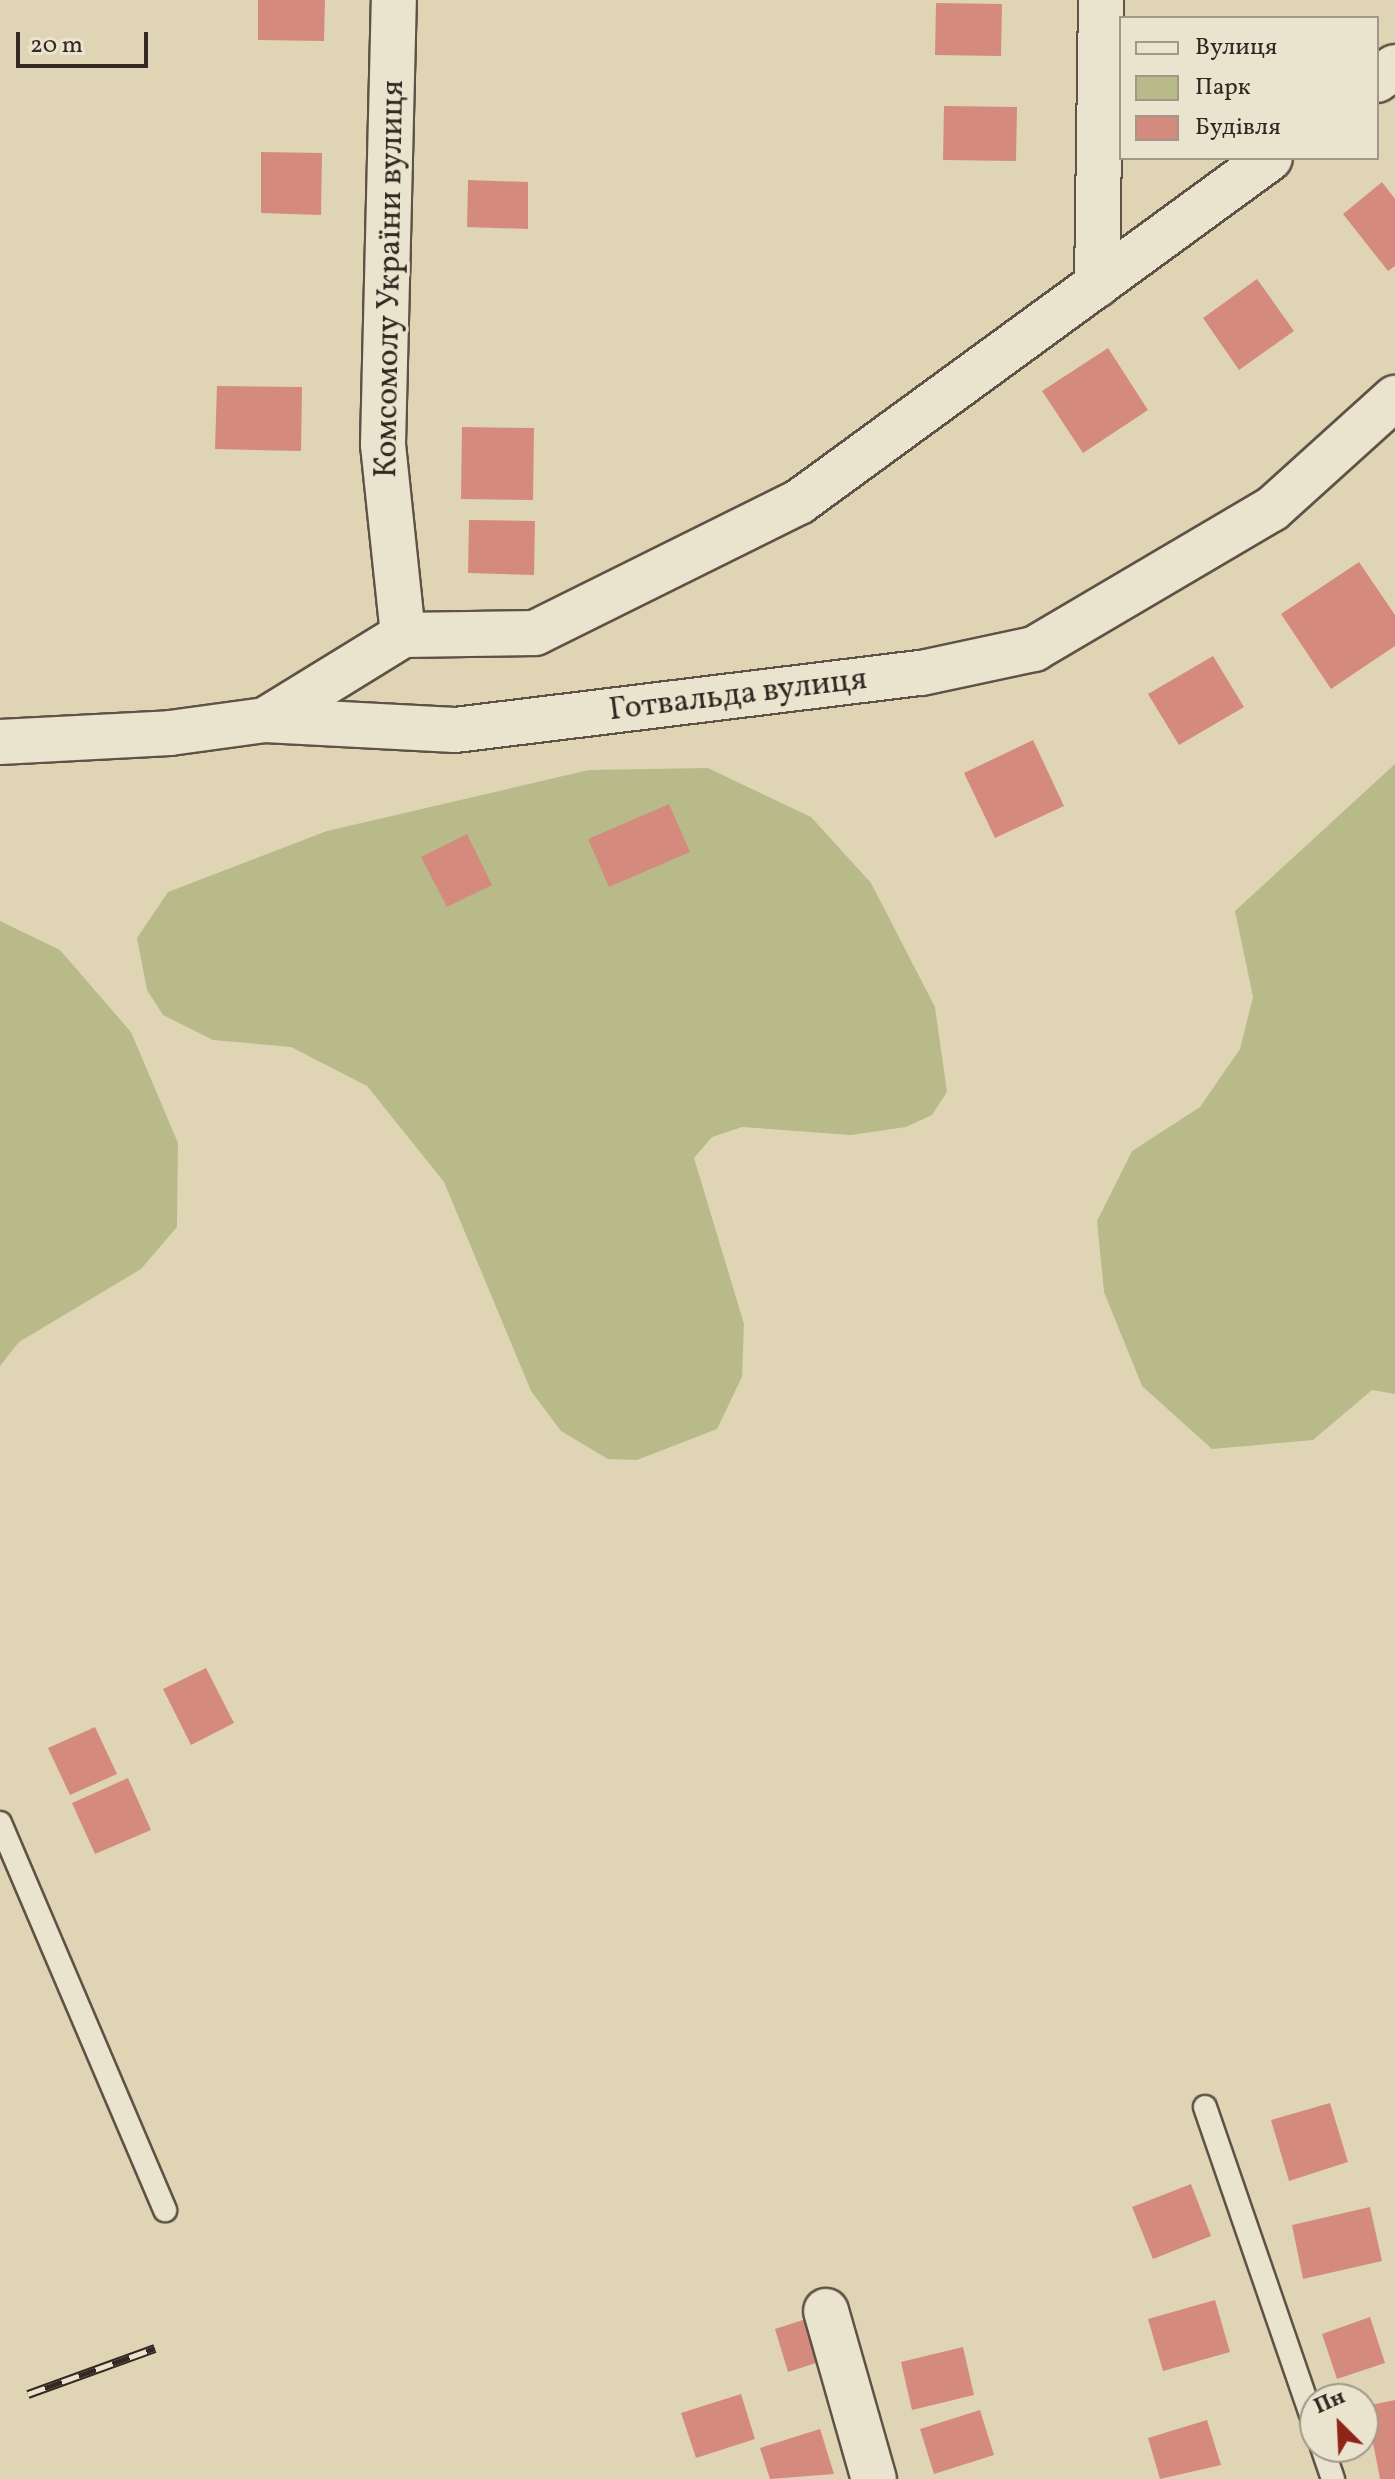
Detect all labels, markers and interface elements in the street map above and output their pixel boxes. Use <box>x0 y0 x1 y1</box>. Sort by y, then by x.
scale bar <box>20 16 152 66</box>
legend <box>1119 16 1379 160</box>
text: 20 m <box>30 29 83 63</box>
text: Вулиця <box>1195 31 1277 65</box>
text: Парк <box>1195 71 1251 105</box>
street label: Комсомолу України вулиця <box>368 79 414 479</box>
text: Будівля <box>1195 111 1281 145</box>
street label: Готвальда вулиця <box>607 661 869 731</box>
text: Пн <box>1309 2382 1350 2423</box>
north arrow <box>1299 2383 1379 2463</box>

